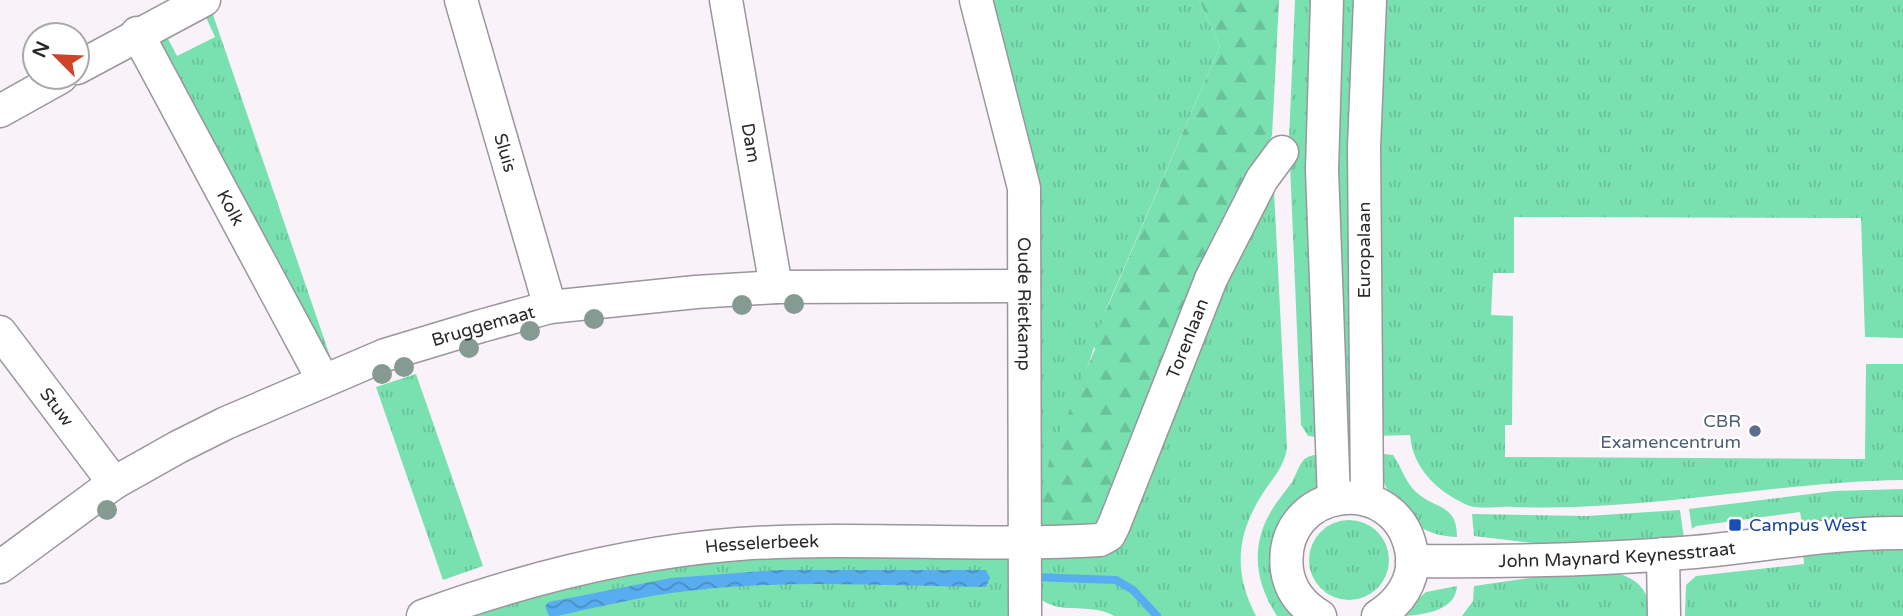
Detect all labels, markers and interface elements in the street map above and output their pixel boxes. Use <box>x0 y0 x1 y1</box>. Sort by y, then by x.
north arrow <box>21 21 91 91</box>
text: N <box>28 38 55 61</box>
street label: Dam <box>737 121 765 164</box>
street label: Sluis <box>489 131 521 175</box>
street label: Kolk <box>212 186 249 229</box>
street label: Europalaan <box>1353 202 1375 298</box>
street label: Oude Rietkamp <box>1013 237 1035 371</box>
street label: Torenlaan <box>1162 295 1213 382</box>
street label: Bruggemaat <box>429 301 537 351</box>
street label: Stuw <box>35 383 78 431</box>
place label: CBR Examencentrum <box>1600 410 1741 453</box>
marker: CBR Examencentrum <box>1747 423 1763 439</box>
place label: Campus West <box>1749 514 1867 536</box>
marker: Campus West <box>1727 517 1743 533</box>
street label: Hesselerbeek <box>704 530 819 558</box>
street label: John Maynard Keynesstraat <box>1498 537 1737 572</box>

